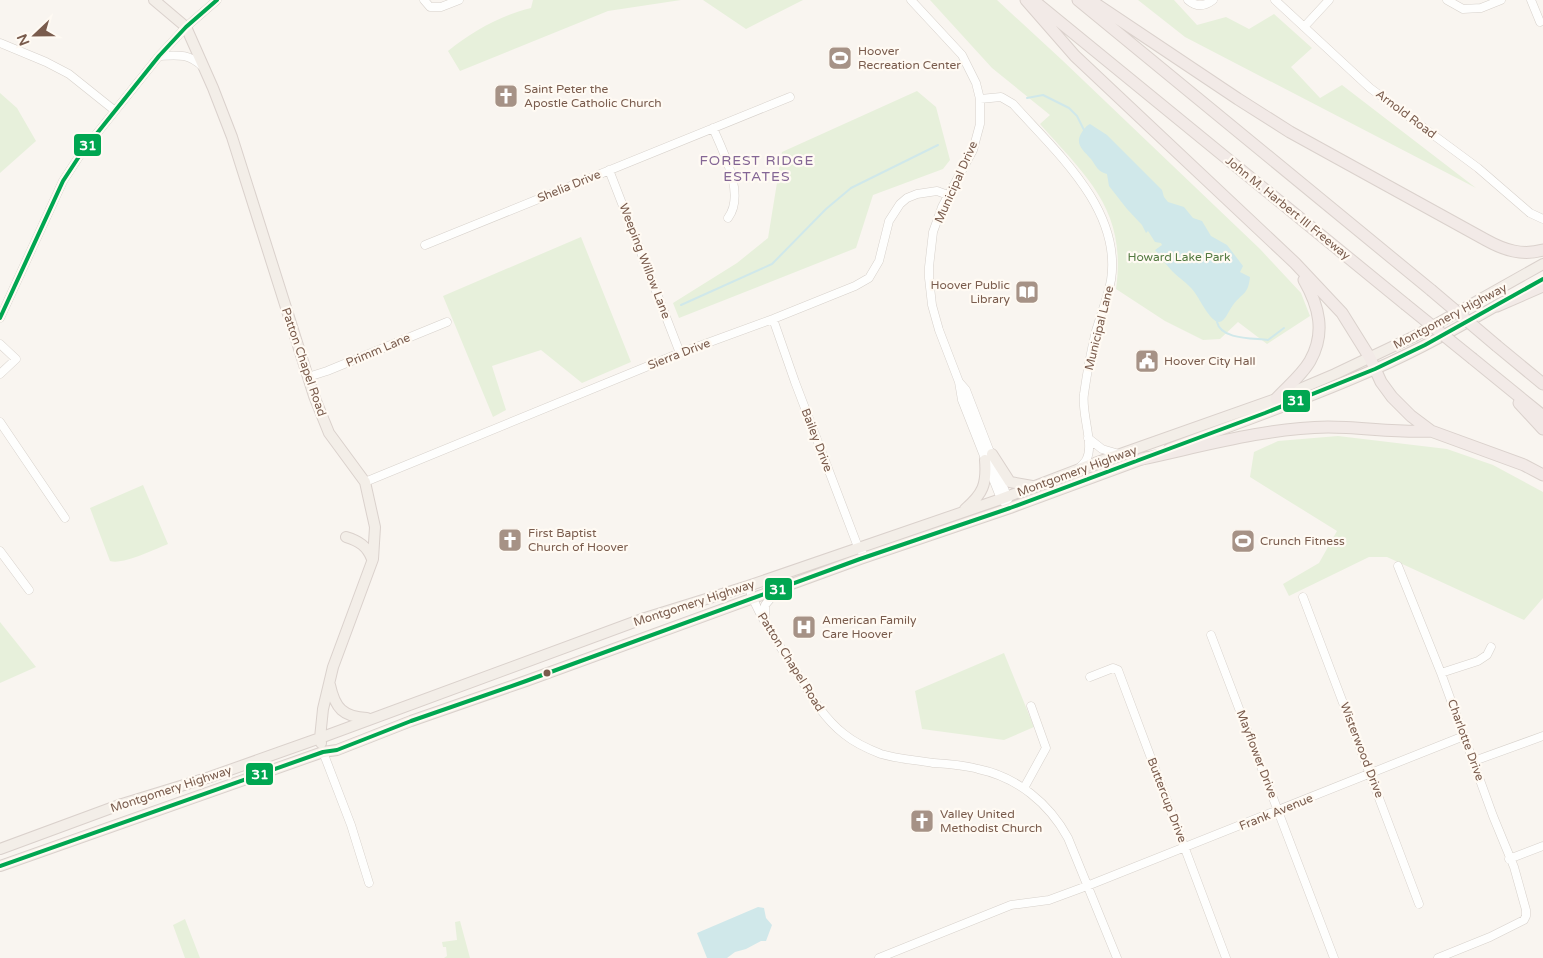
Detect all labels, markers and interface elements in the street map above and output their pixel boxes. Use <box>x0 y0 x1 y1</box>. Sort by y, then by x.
north arrow <box>10 10 60 60</box>
text: N <box>13 31 33 48</box>
place label: Hoover Recreation Center <box>858 44 961 72</box>
sports icon: Hoover Recreation Center <box>827 45 853 71</box>
place label: Saint Peter the Apostle Catholic Church <box>524 82 662 110</box>
church icon: Saint Peter the Apostle Catholic Church <box>493 83 519 109</box>
street label: Arnold Road <box>1373 87 1439 141</box>
line badge: 31 <box>73 133 102 157</box>
text: 31 <box>79 137 97 154</box>
street label: Municipal Drive <box>932 139 980 225</box>
district label: FOREST RIDGE ESTATES <box>700 152 814 185</box>
street label: John M. Harbert III Freeway <box>1223 153 1354 263</box>
street label: Shelia Drive <box>535 167 603 205</box>
street label: Weeping Willow Lane <box>617 201 674 321</box>
park label: Howard Lake Park <box>1127 250 1231 264</box>
place label: Hoover Public Library <box>931 278 1011 306</box>
library icon: Hoover Public Library <box>1014 279 1040 305</box>
street label: Montgomery Highway <box>1391 280 1510 352</box>
street label: Municipal Lane <box>1082 284 1116 372</box>
street label: Patton Chapel Road <box>279 306 329 418</box>
street label: Primm Lane <box>344 330 412 370</box>
street label: Sierra Drive <box>646 336 712 372</box>
public building icon: Hoover City Hall <box>1134 348 1160 374</box>
place label: Hoover City Hall <box>1164 354 1255 368</box>
line badge: 31 <box>1282 389 1311 413</box>
text: 31 <box>1287 392 1305 409</box>
street label: Bailey Drive <box>798 406 836 474</box>
street label: Montgomery Highway <box>1015 443 1139 499</box>
place label: First Baptist Church of Hoover <box>528 526 629 554</box>
church icon: First Baptist Church of Hoover <box>497 527 523 553</box>
sports icon: Crunch Fitness <box>1230 528 1256 554</box>
place label: Crunch Fitness <box>1260 534 1345 548</box>
street label: Montgomery Highway <box>632 577 757 629</box>
line badge: 31 <box>764 577 793 601</box>
text: 31 <box>769 581 787 598</box>
street label: Patton Chapel Road <box>755 610 827 714</box>
place label: American Family Care Hoover <box>822 613 917 641</box>
hospital icon: American Family Care Hoover <box>791 614 817 640</box>
unlabelled marker <box>542 668 552 678</box>
street label: Charlotte Drive <box>1445 697 1487 783</box>
street label: Wisterwood Drive <box>1337 700 1387 800</box>
street label: Mayflower Drive <box>1234 708 1280 800</box>
street label: Buttercup Drive <box>1144 756 1190 845</box>
line badge: 31 <box>245 762 274 786</box>
street label: Montgomery Highway <box>109 763 234 815</box>
text: 31 <box>251 766 269 783</box>
street label: Frank Avenue <box>1237 791 1315 833</box>
place label: Valley United Methodist Church <box>940 807 1042 835</box>
church icon: Valley United Methodist Church <box>909 808 935 834</box>

